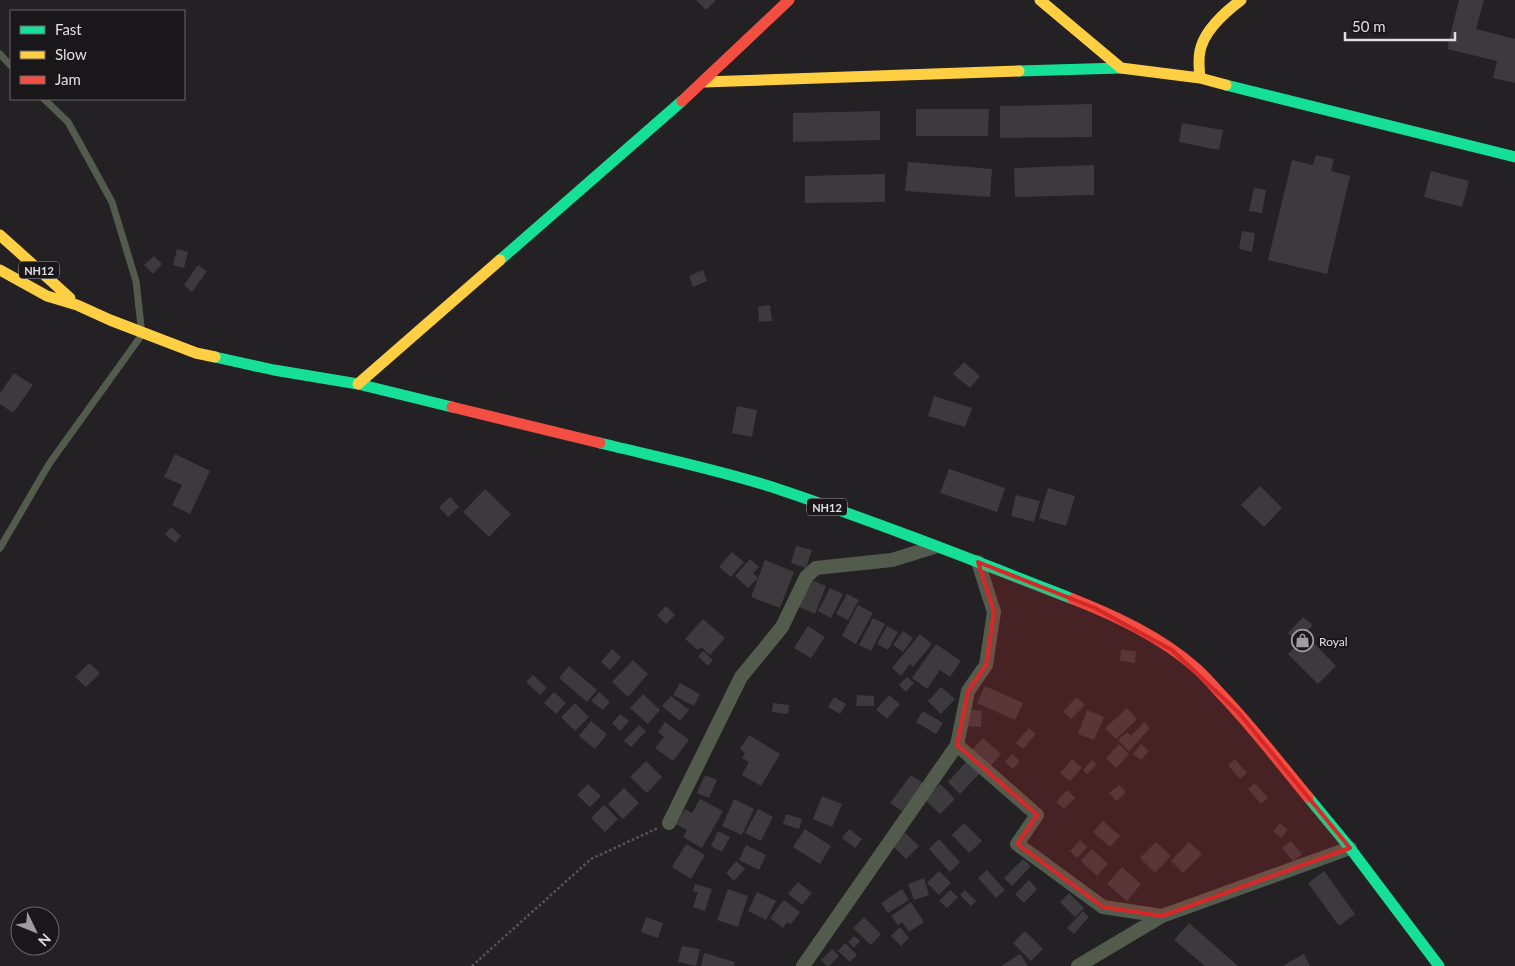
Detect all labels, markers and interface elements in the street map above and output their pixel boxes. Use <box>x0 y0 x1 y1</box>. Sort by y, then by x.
legend <box>10 10 185 100</box>
scale bar <box>1345 10 1455 42</box>
text: 50 m <box>1352 17 1386 35</box>
text: Fast <box>55 20 82 38</box>
text: Slow <box>55 45 87 63</box>
text: Jam <box>55 70 81 88</box>
road number: NH12 <box>19 262 59 278</box>
road number: NH12 <box>807 498 847 516</box>
shop icon: Royal <box>1291 629 1315 653</box>
place label: Royal <box>1319 634 1348 649</box>
north arrow <box>10 906 60 956</box>
text: N <box>35 930 55 950</box>

